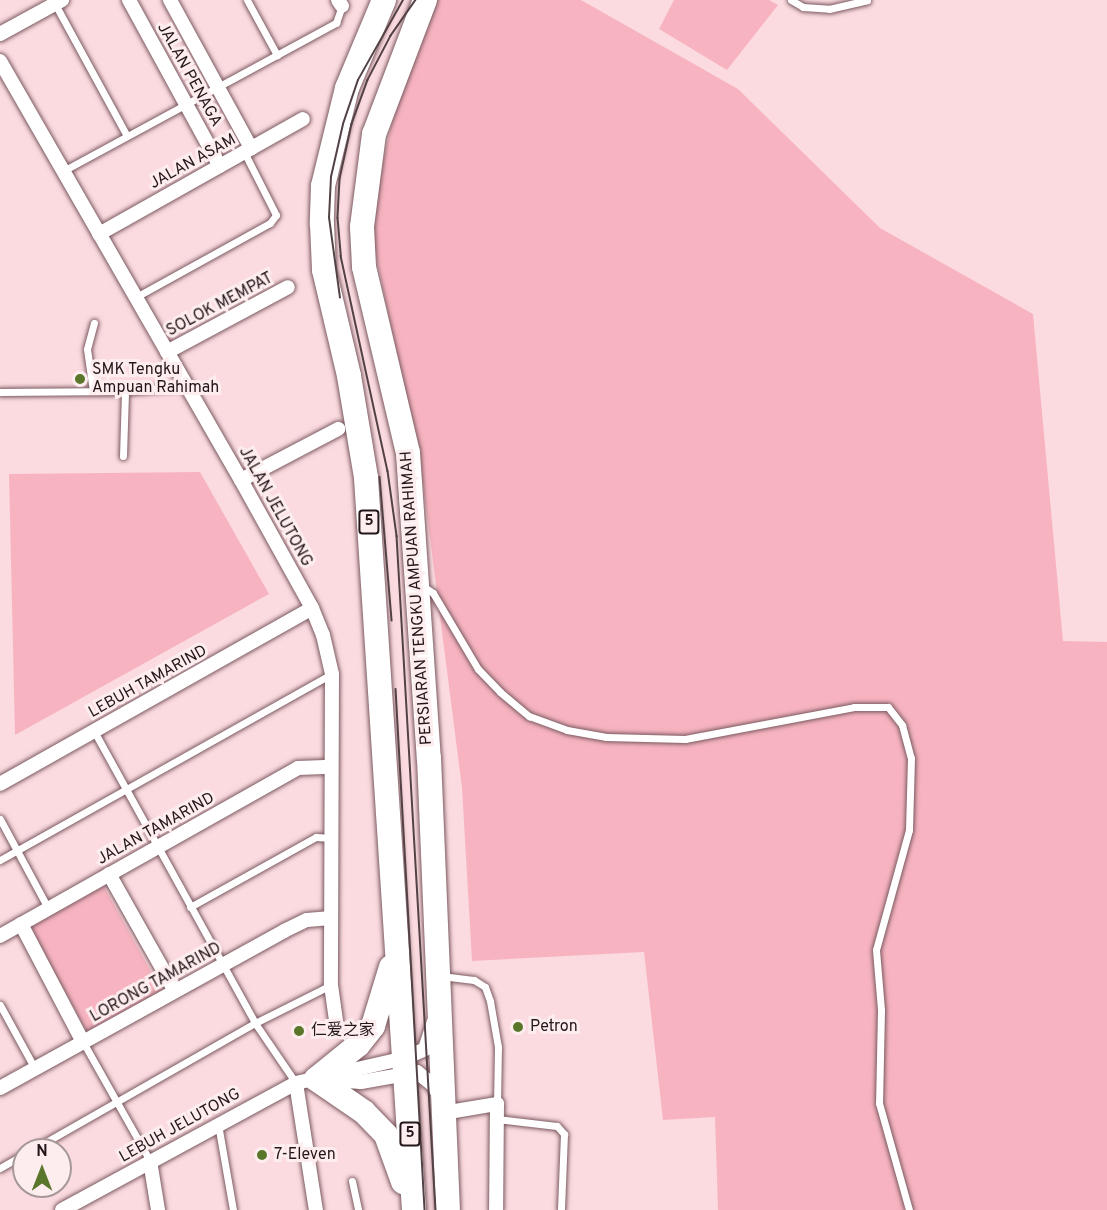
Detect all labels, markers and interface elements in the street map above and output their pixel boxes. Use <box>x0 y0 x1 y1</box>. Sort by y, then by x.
street label: JALAN PENAGA <box>153 20 225 130</box>
street label: JALAN ASAM <box>146 130 240 194</box>
street label: SOLOK MEMPAT <box>163 269 277 341</box>
place label: SMK Tengku Ampuan Rahimah <box>92 360 219 398</box>
marker: SMK Tengku Ampuan Rahimah <box>73 372 87 386</box>
street label: JALAN JELUTONG <box>234 444 316 570</box>
street label: PERSIARAN TENGKU AMPUAN RAHIMAH <box>397 450 437 746</box>
road number: 5 <box>357 510 381 534</box>
street label: LEBUH TAMARIND <box>85 641 211 723</box>
street label: JALAN TAMARIND <box>94 789 218 869</box>
street label: LORONG TAMARIND <box>87 939 225 1027</box>
place label: Petron <box>530 1017 578 1037</box>
marker: Petron <box>511 1020 525 1034</box>
place label: 仁爱之家 <box>311 1021 375 1041</box>
marker: 仁爱之家 <box>292 1024 306 1038</box>
street label: LEBUH JELUTONG <box>116 1085 244 1167</box>
road number: 5 <box>398 1122 422 1146</box>
north arrow <box>12 1138 72 1198</box>
text: N <box>36 1142 48 1162</box>
place label: 7-Eleven <box>274 1145 336 1165</box>
marker: 7-Eleven <box>255 1148 269 1162</box>

